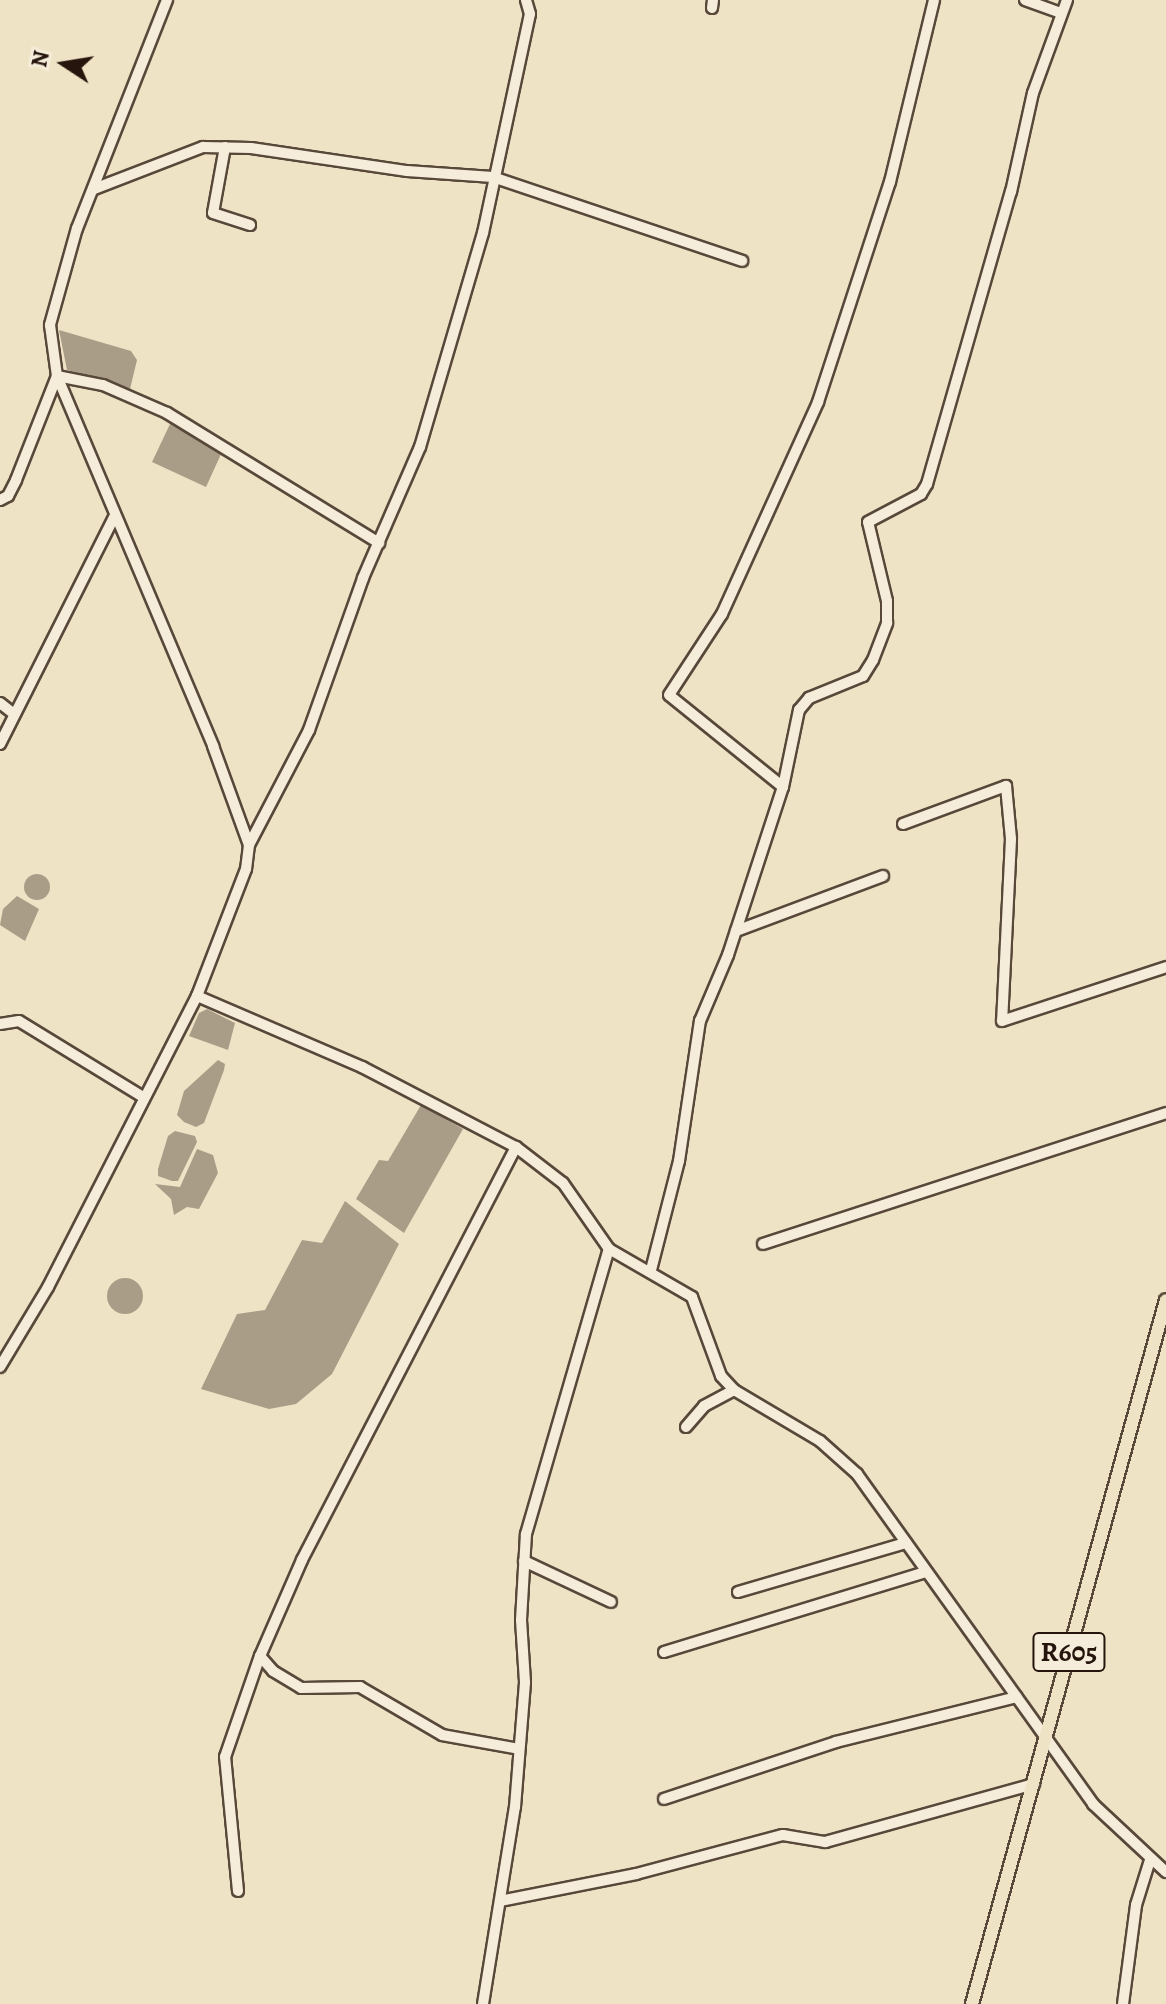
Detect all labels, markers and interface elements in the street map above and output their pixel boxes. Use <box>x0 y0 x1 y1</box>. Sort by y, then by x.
north arrow <box>24 24 104 104</box>
text: N <box>24 48 57 70</box>
road number: R605 <box>1031 1628 1107 1676</box>

